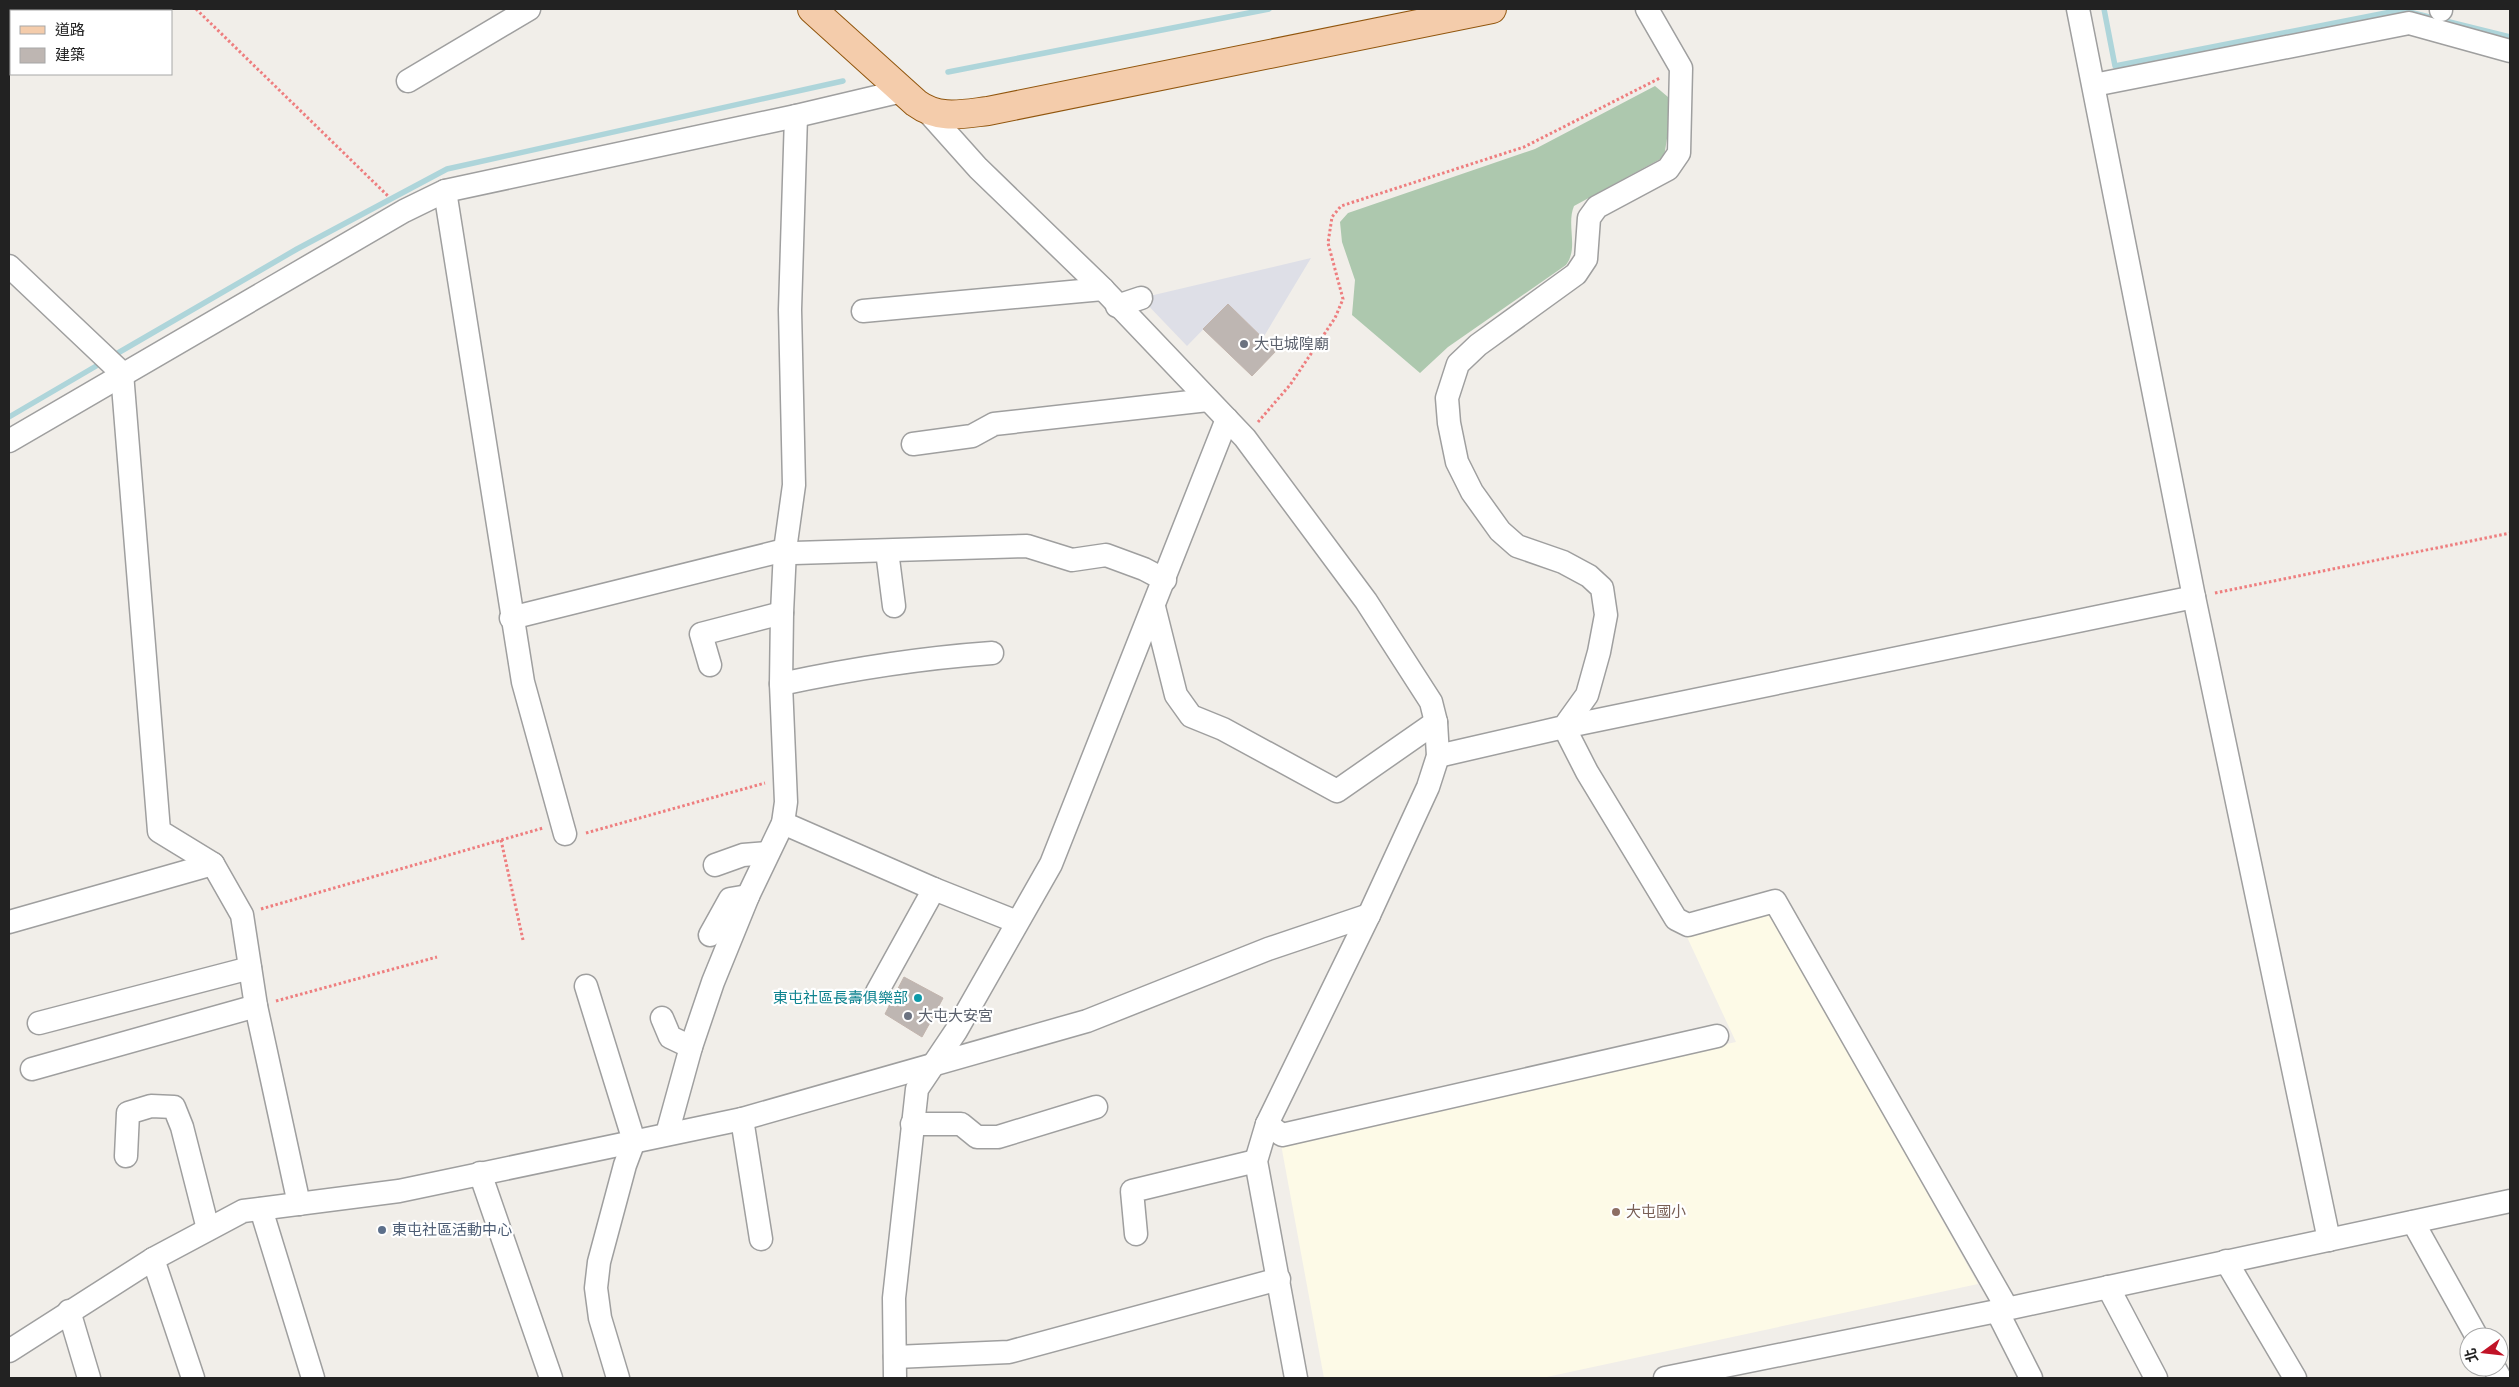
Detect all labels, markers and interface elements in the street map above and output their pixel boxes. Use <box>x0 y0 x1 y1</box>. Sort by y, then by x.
legend <box>10 10 172 75</box>
text: 道路 <box>55 20 85 41</box>
text: 建築 <box>55 45 85 66</box>
place label: 大屯城隍廟 <box>1254 334 1329 355</box>
marker: 大屯城隍廟 <box>1238 338 1250 350</box>
place label: 東屯社區長壽俱樂部 <box>773 988 908 1009</box>
marker: 東屯社區長壽俱樂部 <box>912 992 924 1004</box>
place label: 大屯大安宮 <box>918 1006 993 1027</box>
marker: 大屯大安宮 <box>902 1010 914 1022</box>
place label: 大屯國小 <box>1626 1202 1686 1223</box>
marker: 大屯國小 <box>1610 1206 1622 1218</box>
place label: 東屯社區活動中心 <box>392 1220 512 1241</box>
marker: 東屯社區活動中心 <box>376 1224 388 1236</box>
north arrow <box>2459 1327 2509 1377</box>
text: 北 <box>2461 1346 2484 1364</box>

